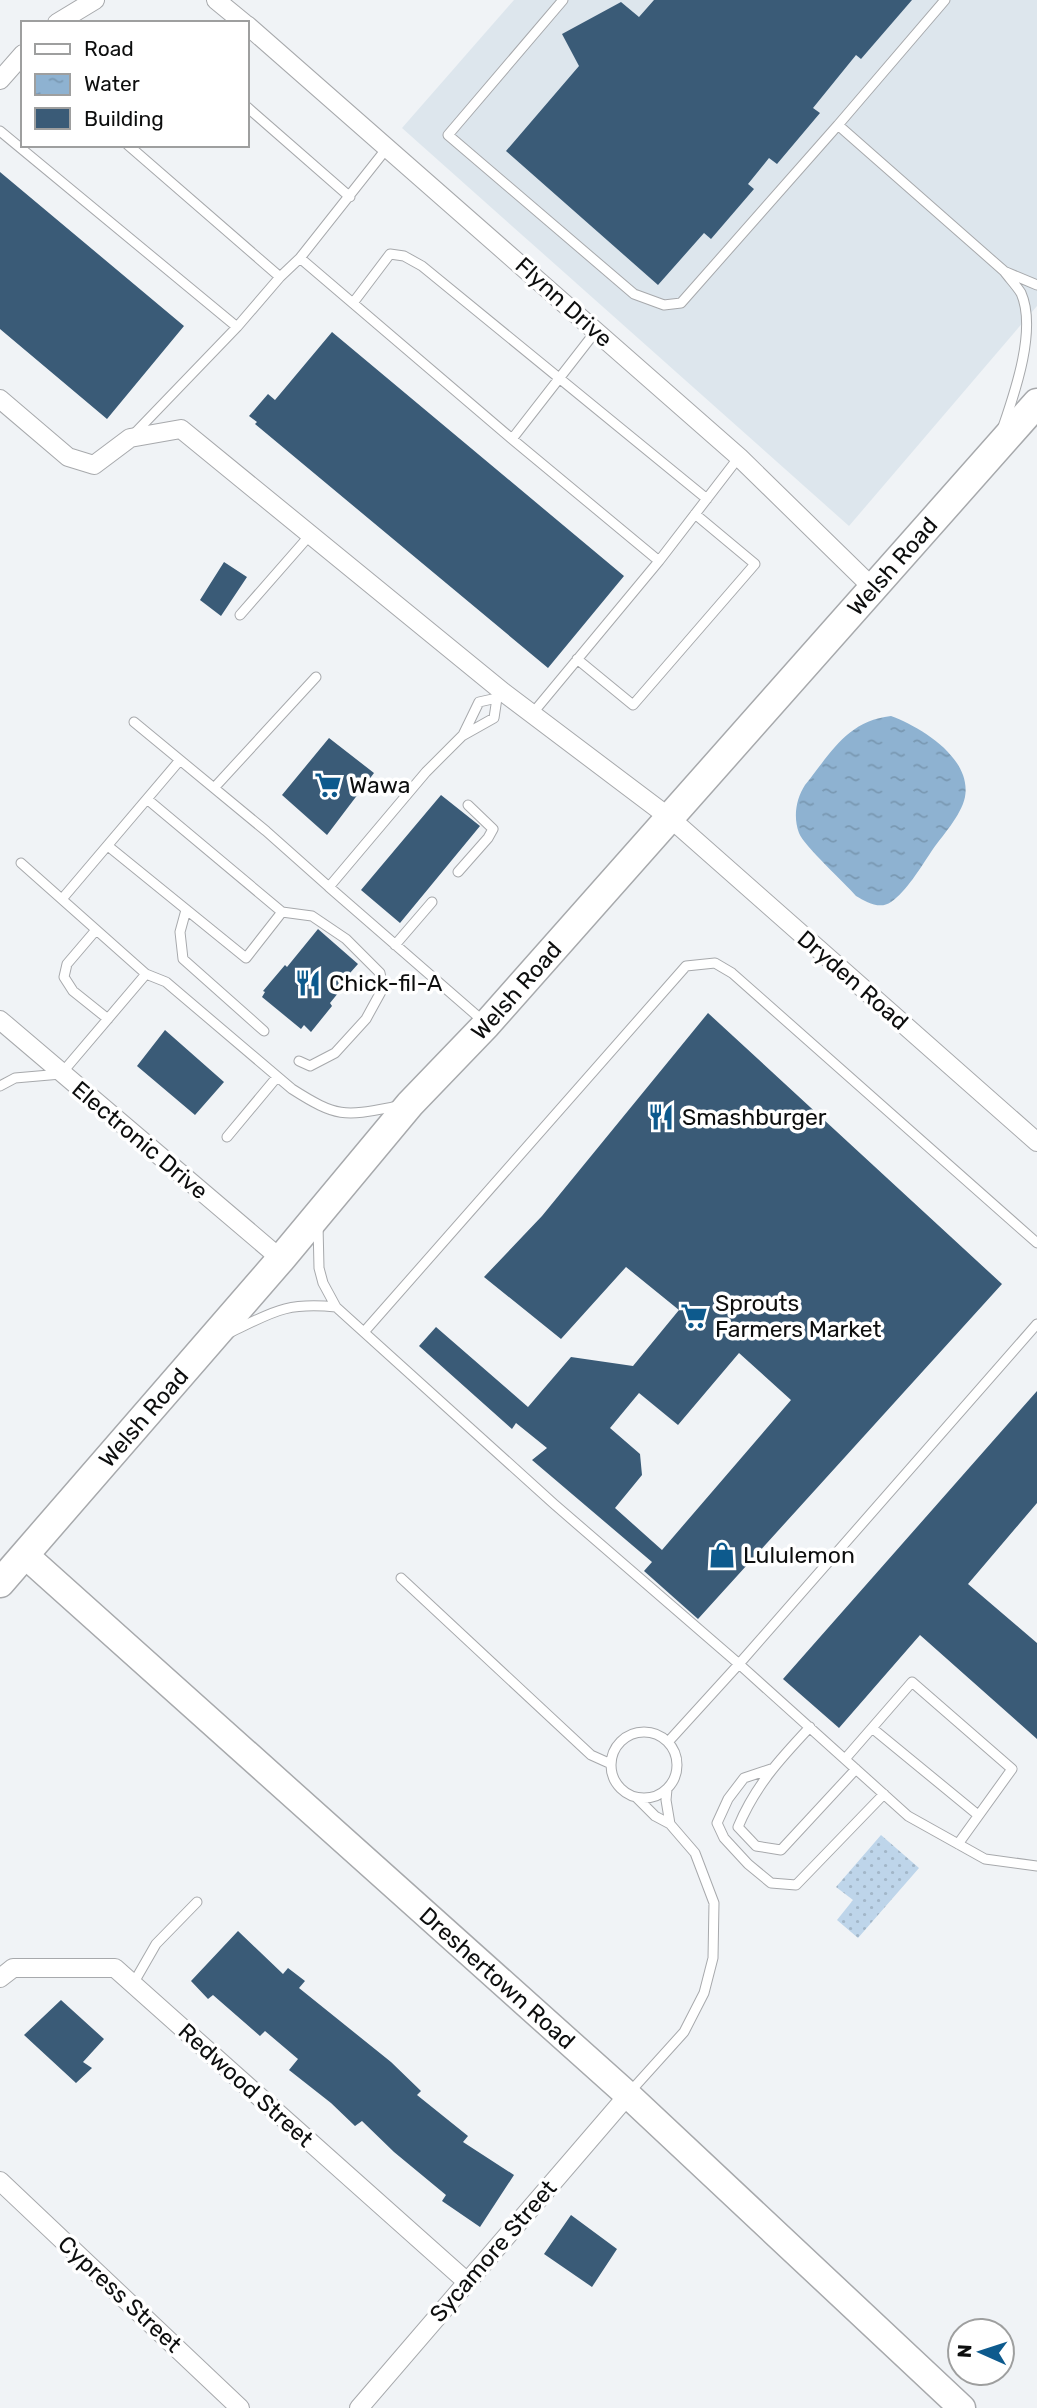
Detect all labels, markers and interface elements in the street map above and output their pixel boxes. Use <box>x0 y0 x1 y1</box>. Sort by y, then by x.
legend <box>21 21 248 147</box>
text: Road <box>84 36 134 61</box>
text: Water <box>84 71 140 96</box>
text: Building <box>84 106 164 131</box>
street label: Flynn Drive <box>510 251 618 353</box>
street label: Welsh Road <box>841 511 943 621</box>
supermarket icon: Wawa <box>313 770 343 800</box>
place label: Wawa <box>349 771 410 799</box>
street label: Dryden Road <box>792 924 914 1036</box>
street label: Welsh Road <box>465 936 567 1046</box>
restaurant icon: Chick-fil-A <box>293 968 323 998</box>
place label: Chick-fil-A <box>329 969 442 997</box>
street label: Electronic Drive <box>66 1075 214 1205</box>
restaurant icon: Smashburger <box>646 1102 676 1132</box>
place label: Smashburger <box>682 1103 827 1131</box>
place label: Sprouts Farmers Market <box>715 1289 881 1343</box>
supermarket icon: Sprouts Farmers Market <box>679 1301 709 1331</box>
street label: Welsh Road <box>93 1362 194 1473</box>
shop icon: Lululemon <box>707 1540 737 1570</box>
place label: Lululemon <box>743 1541 855 1569</box>
street label: Dreshertown Road <box>414 1901 581 2055</box>
street label: Redwood Street <box>173 2017 319 2153</box>
street label: Sycamore Street <box>424 2174 562 2328</box>
street label: Cypress Street <box>52 2230 188 2358</box>
north arrow <box>946 2317 1016 2387</box>
text: N <box>953 2344 976 2359</box>

